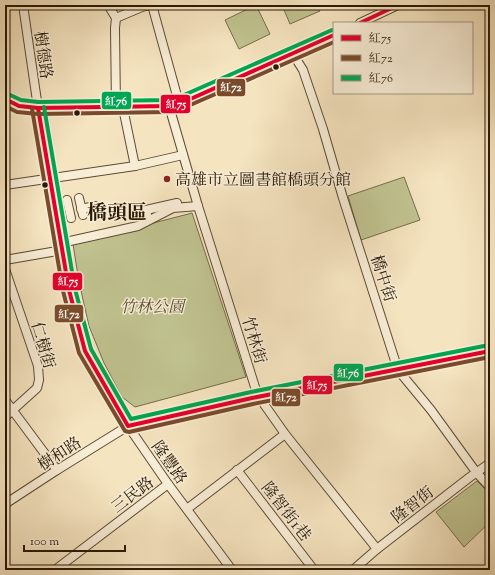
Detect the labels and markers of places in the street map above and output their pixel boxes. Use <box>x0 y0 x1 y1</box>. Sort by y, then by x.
unlabelled marker <box>271 62 281 72</box>
unlabelled marker <box>72 108 82 118</box>
place label: 高雄市立圖書館橋頭分館 <box>175 170 351 193</box>
marker: 高雄市立圖書館橋頭分館 <box>162 174 172 184</box>
unlabelled marker <box>40 180 50 190</box>

